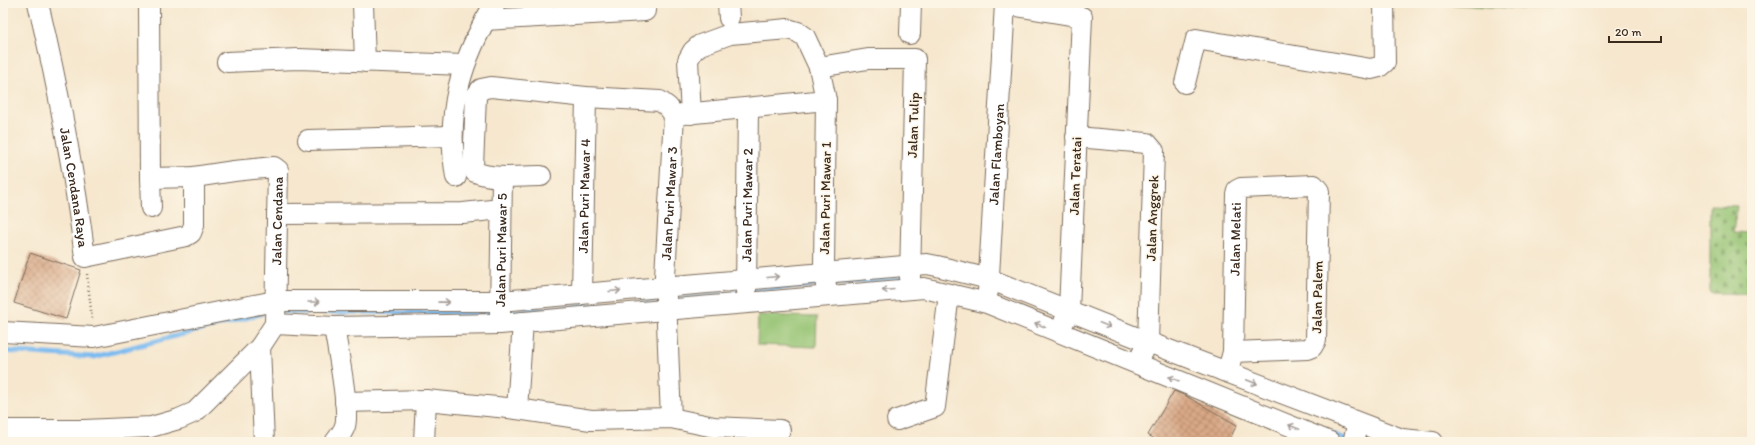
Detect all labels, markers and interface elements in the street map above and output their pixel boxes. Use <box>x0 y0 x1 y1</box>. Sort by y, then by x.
scale bar <box>1609 18 1661 44</box>
text: 20 m <box>1615 25 1642 39</box>
street label: Jalan Tulip <box>904 92 923 158</box>
street label: Jalan Flamboyan <box>985 103 1008 205</box>
street label: Jalan Cendana Raya <box>56 126 92 249</box>
street label: Jalan Teratai <box>1066 137 1085 215</box>
street label: Jalan Puri Mawar 4 <box>575 138 594 254</box>
street label: Jalan Puri Mawar 1 <box>816 141 835 255</box>
street label: Jalan Puri Mawar 3 <box>658 145 681 261</box>
street label: Jalan Puri Mawar 2 <box>738 147 757 262</box>
street label: Jalan Anggrek <box>1143 174 1163 261</box>
street label: Jalan Cendana <box>268 177 287 265</box>
street label: Jalan Puri Mawar 5 <box>492 193 511 307</box>
street label: Jalan Melati <box>1226 202 1245 276</box>
street label: Jalan Palem <box>1308 260 1327 334</box>
one-way arrow <box>766 273 779 281</box>
one-way arrow <box>882 286 895 294</box>
one-way arrow <box>608 288 621 295</box>
one-way arrow <box>307 298 320 306</box>
one-way arrow <box>437 298 450 306</box>
one-way arrow <box>1035 320 1047 328</box>
one-way arrow <box>1098 322 1110 329</box>
one-way arrow <box>1168 374 1180 382</box>
one-way arrow <box>1246 379 1258 387</box>
one-way arrow <box>1289 423 1301 431</box>

